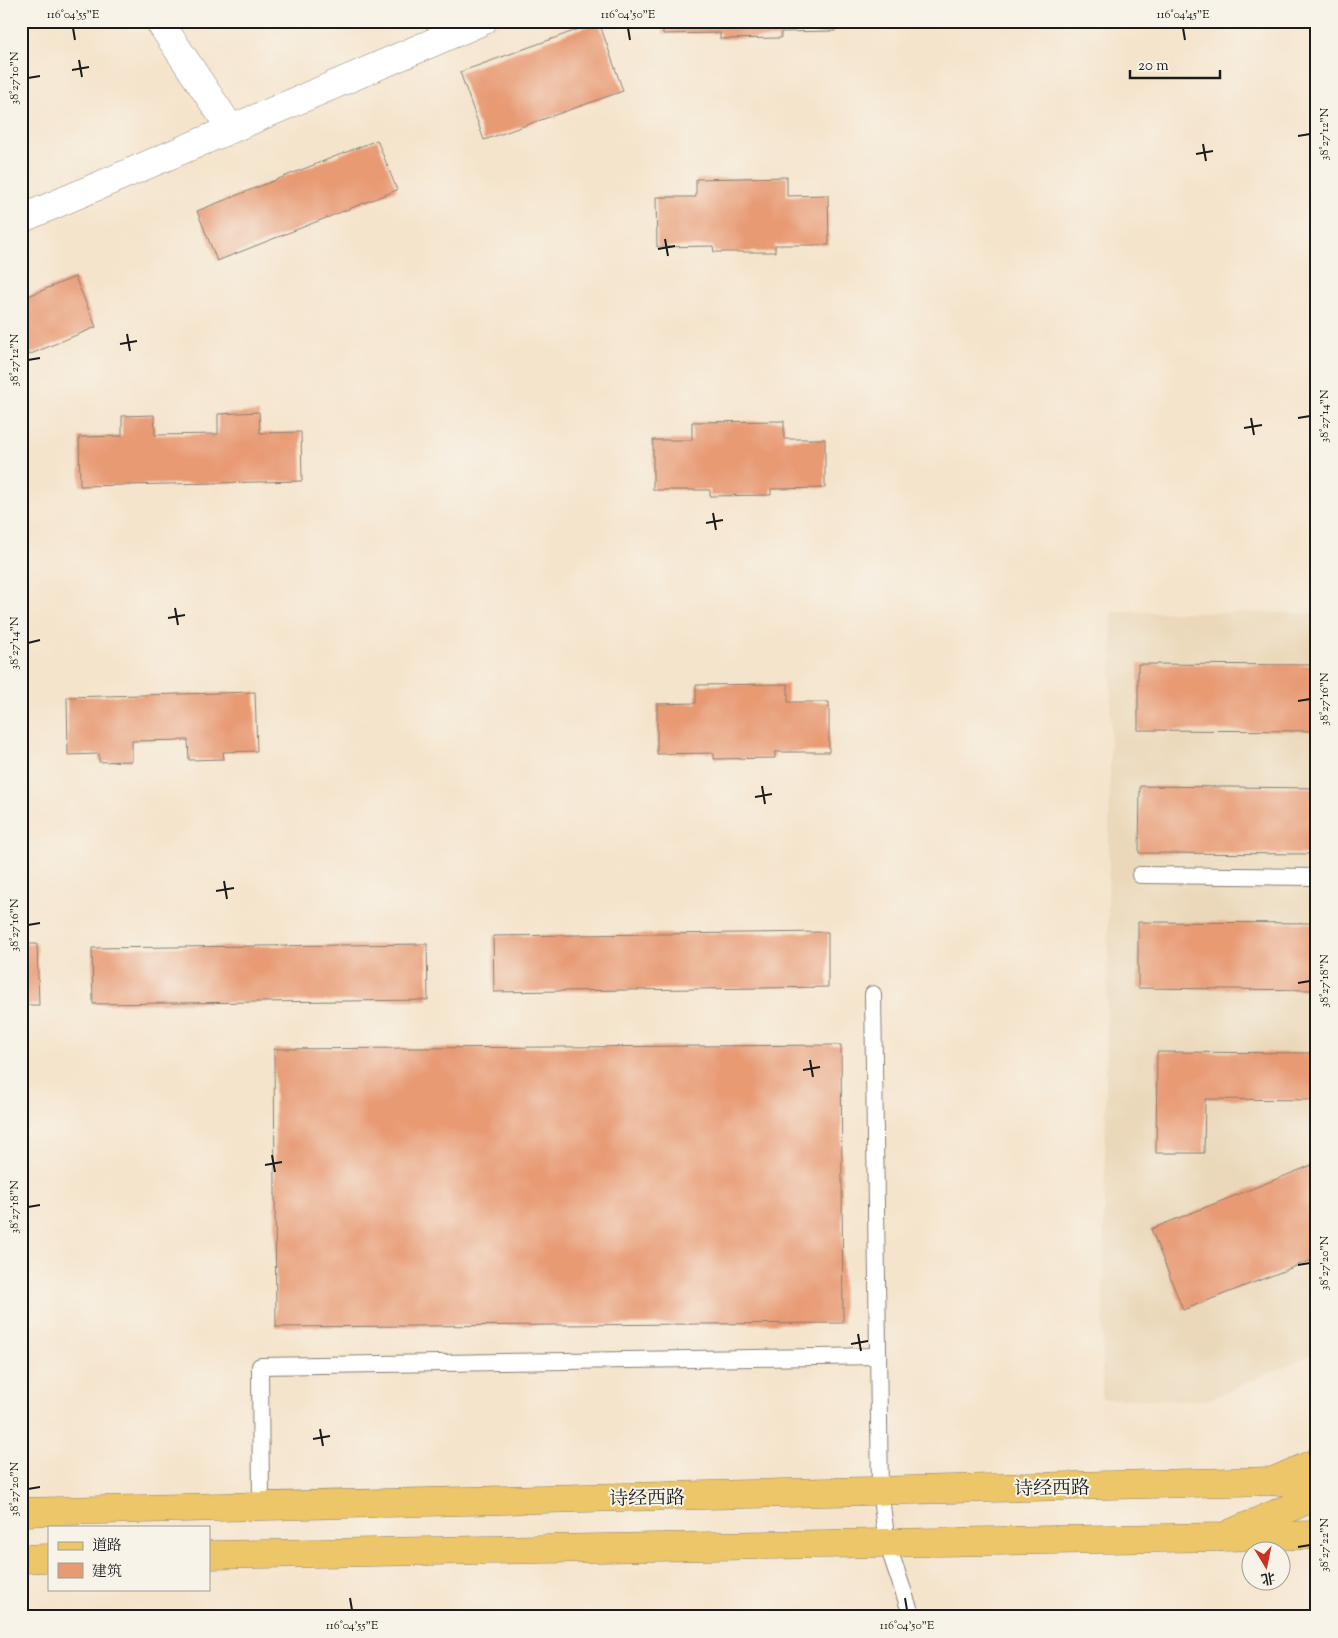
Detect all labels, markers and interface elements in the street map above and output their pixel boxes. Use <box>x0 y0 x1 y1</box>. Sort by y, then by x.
text: 116°04'55"E <box>47 6 100 24</box>
text: 116°04'50"E <box>601 6 656 24</box>
text: 116°04'45"E <box>1156 6 1210 24</box>
scale bar <box>1130 48 1220 80</box>
text: 38°27'10"N <box>6 51 24 105</box>
text: 20 m <box>1138 56 1169 77</box>
text: 38°27'12"N <box>1316 107 1334 160</box>
text: 38°27'12"N <box>6 333 24 386</box>
text: 38°27'14"N <box>1316 389 1334 443</box>
text: 38°27'14"N <box>6 616 24 670</box>
text: 38°27'16"N <box>1316 672 1334 726</box>
text: 38°27'16"N <box>6 898 24 952</box>
text: 38°27'18"N <box>1316 954 1334 1008</box>
text: 38°27'18"N <box>6 1180 24 1234</box>
text: 38°27'20"N <box>1316 1235 1334 1290</box>
text: 38°27'20"N <box>6 1461 24 1516</box>
street label: 诗经西路 <box>1014 1475 1090 1504</box>
street label: 诗经西路 <box>609 1485 685 1514</box>
text: 38°27'22"N <box>1316 1517 1334 1572</box>
legend <box>48 1526 210 1590</box>
text: 道路 <box>92 1536 122 1557</box>
north arrow <box>1240 1540 1290 1590</box>
text: 建筑 <box>92 1562 122 1583</box>
text: 北 <box>1259 1566 1277 1588</box>
text: 116°04'55"E <box>326 1617 379 1635</box>
text: 116°04'50"E <box>880 1617 935 1635</box>

